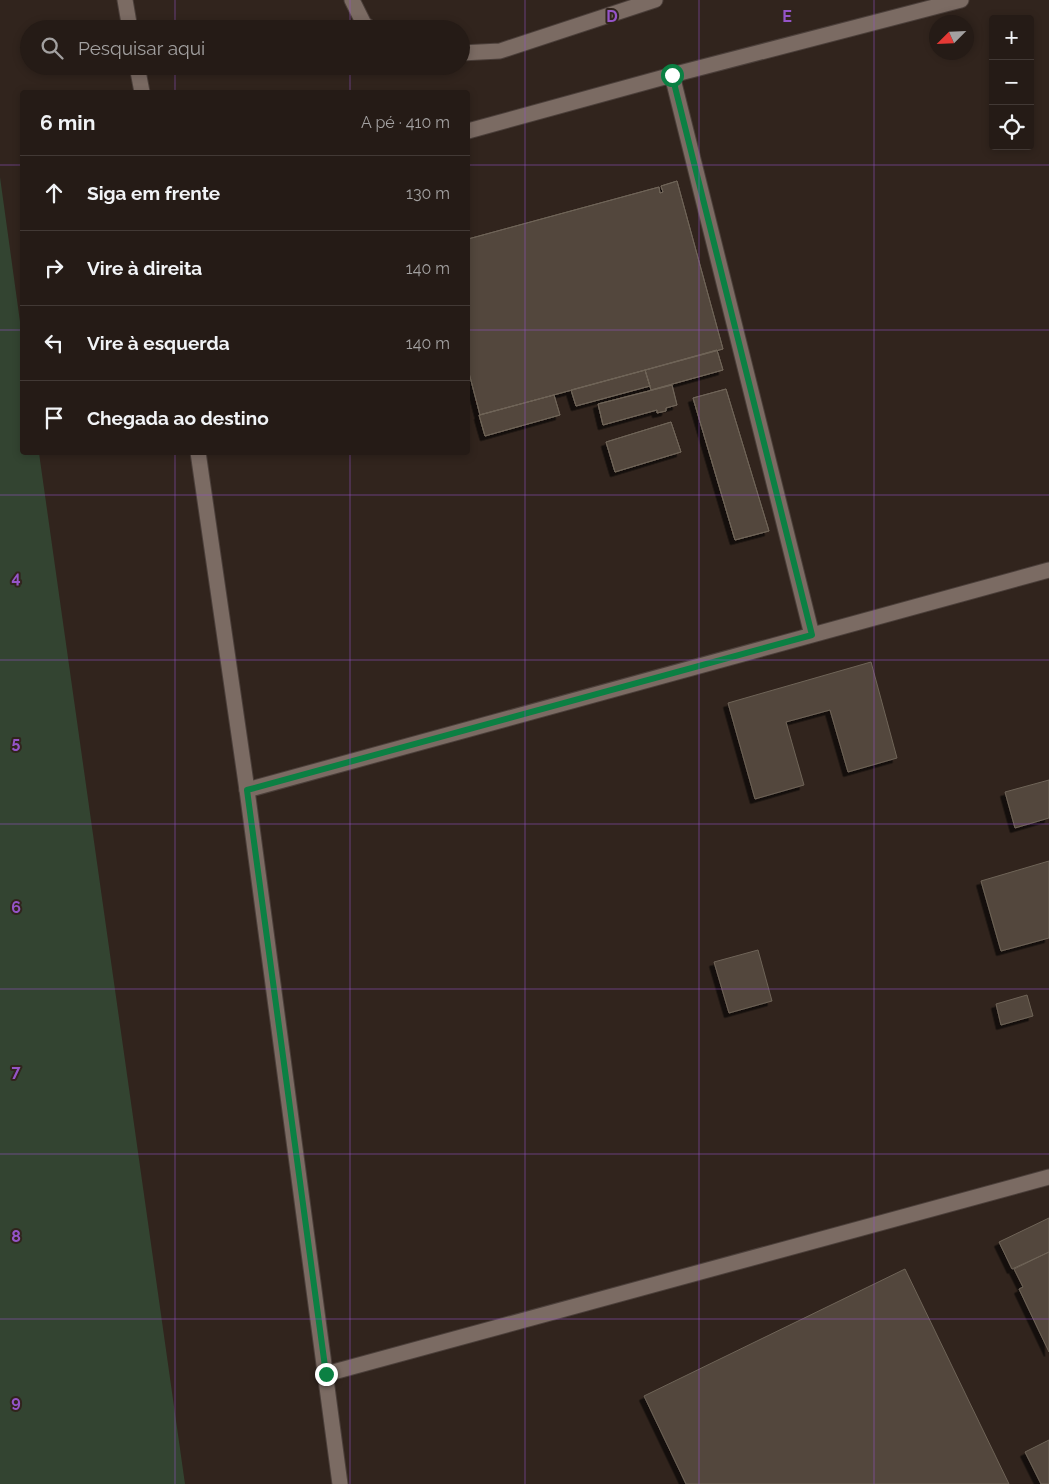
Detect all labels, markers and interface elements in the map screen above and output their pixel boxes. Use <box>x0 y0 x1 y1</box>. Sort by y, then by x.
text: D <box>606 7 618 26</box>
text: E <box>782 7 792 26</box>
north arrow <box>929 15 974 60</box>
map controls <box>989 15 1034 150</box>
button: + <box>989 15 1034 60</box>
search box <box>20 20 470 75</box>
icon: search <box>38 34 66 62</box>
text: Pesquisar aqui <box>78 37 205 59</box>
button: − <box>989 60 1034 105</box>
route start <box>661 64 684 87</box>
button: locate <box>989 105 1034 150</box>
text: 6 min <box>40 110 95 135</box>
text: A pé · 410 m <box>361 113 450 132</box>
icon: ahead <box>40 179 68 207</box>
text: Siga em frente <box>87 182 220 204</box>
text: 130 m <box>406 184 450 203</box>
icon: right <box>40 254 68 282</box>
text: Vire à direita <box>87 257 202 279</box>
text: 140 m <box>406 259 450 278</box>
icon: left <box>40 329 68 357</box>
text: Vire à esquerda <box>87 332 230 354</box>
text: 140 m <box>406 334 450 353</box>
icon: arrive <box>40 404 68 432</box>
text: Chegada ao destino <box>87 407 269 429</box>
text: 4 <box>11 568 21 587</box>
text: 5 <box>12 733 21 752</box>
text: 6 <box>11 898 21 917</box>
text: 7 <box>12 1062 21 1081</box>
text: 8 <box>11 1227 21 1246</box>
route end <box>315 1363 338 1386</box>
text: 9 <box>11 1392 21 1411</box>

